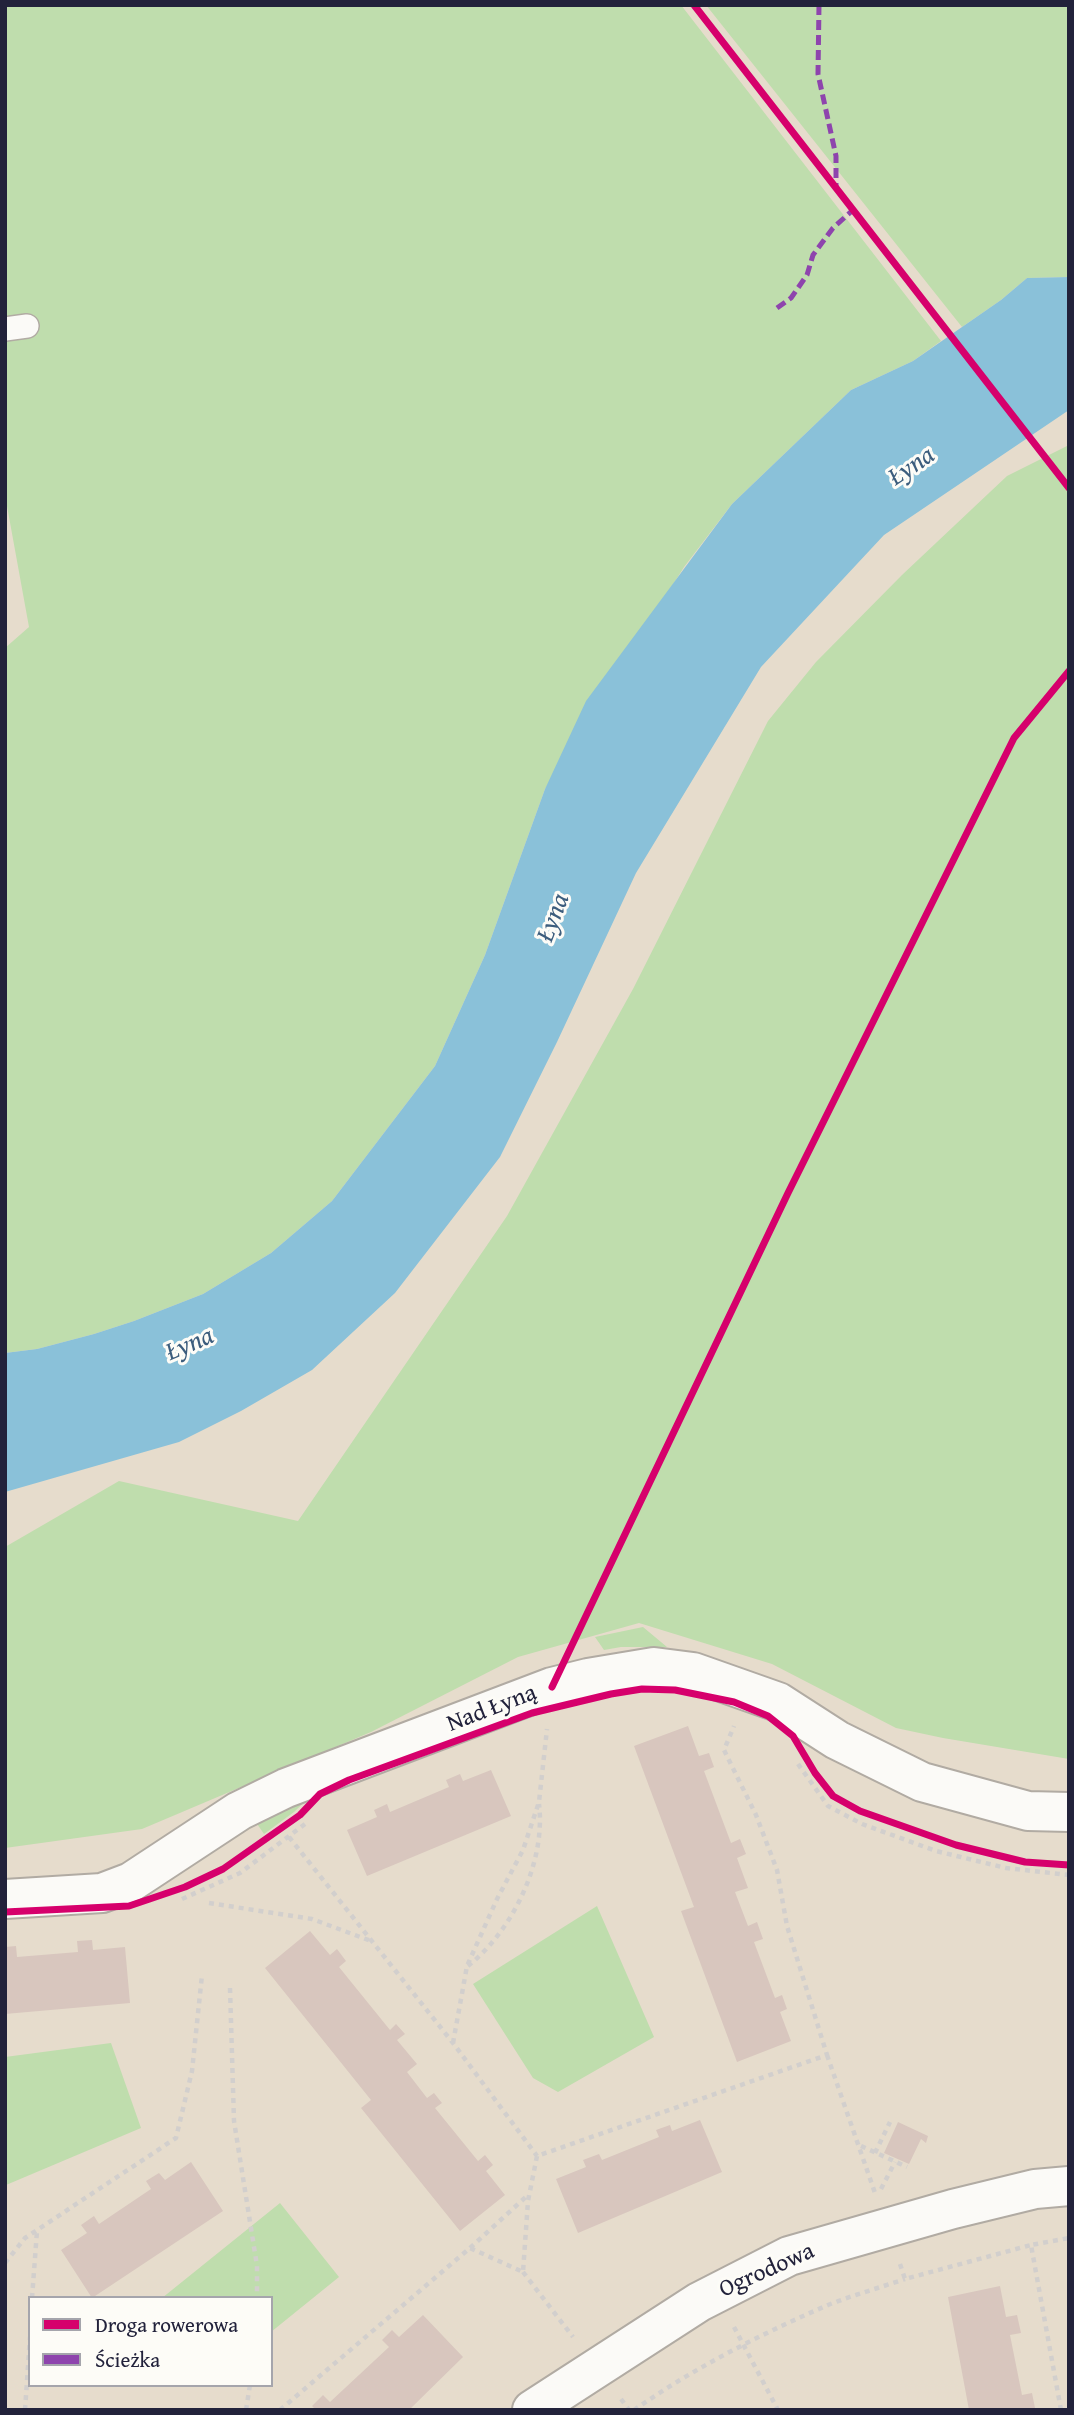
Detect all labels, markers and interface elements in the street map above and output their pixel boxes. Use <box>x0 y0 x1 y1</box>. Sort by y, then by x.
water label: Łyna <box>883 440 941 494</box>
water label: Łyna <box>531 890 577 946</box>
water label: Łyna <box>161 1321 219 1369</box>
street label: Nad Łyną <box>443 1679 541 1739</box>
street label: Ogrodowa <box>715 2237 819 2305</box>
legend <box>28 2296 273 2387</box>
text: Droga rowerowa <box>95 2309 238 2340</box>
text: Ścieżka <box>95 2344 160 2375</box>

